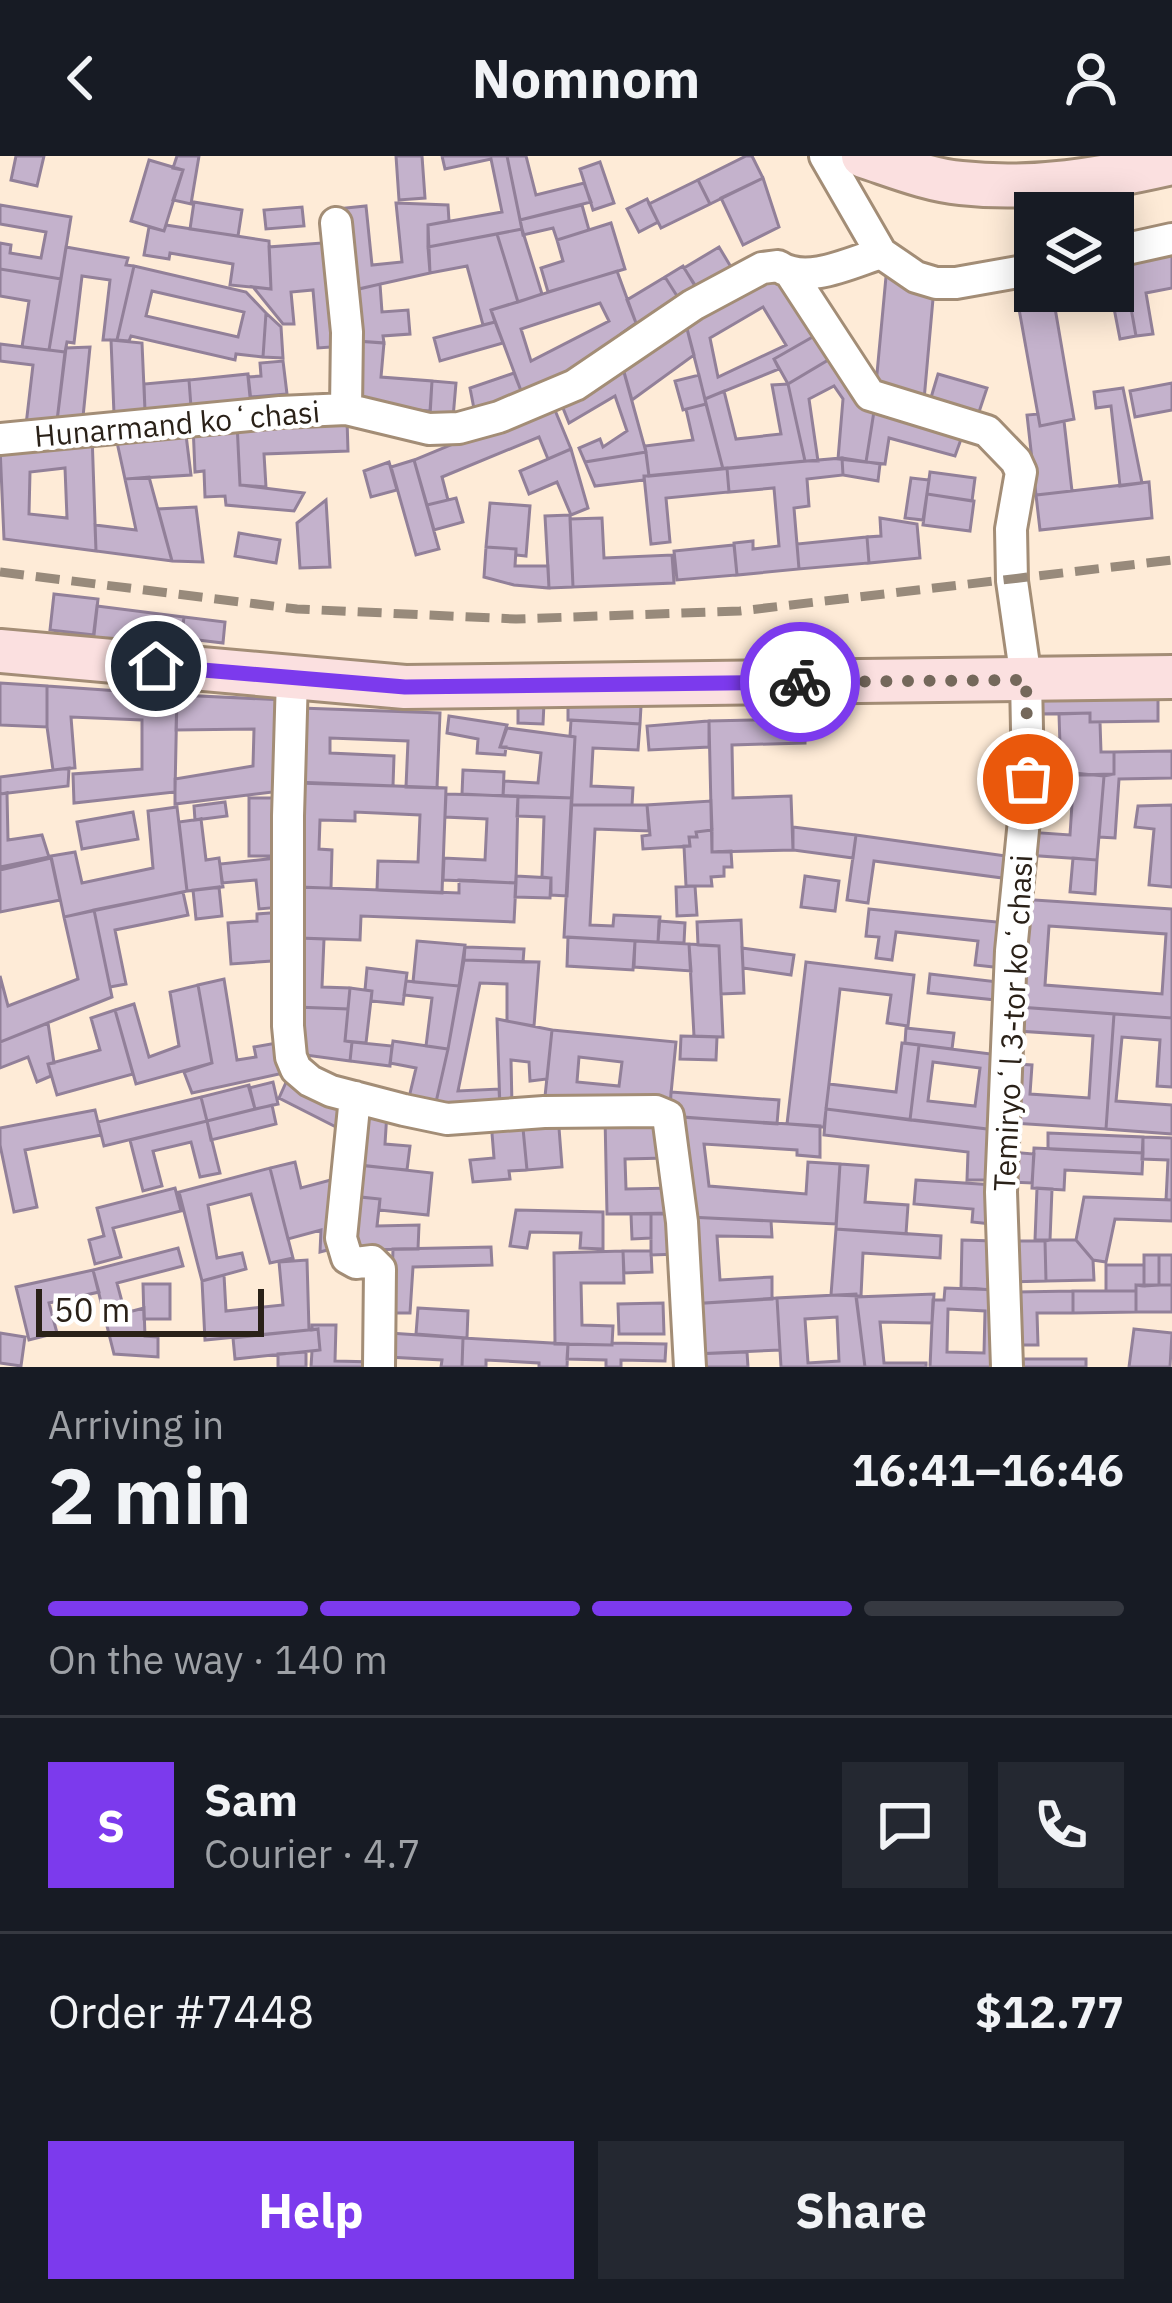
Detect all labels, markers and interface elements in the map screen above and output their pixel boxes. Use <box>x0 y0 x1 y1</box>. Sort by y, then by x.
text: Nomnom <box>472 43 700 113</box>
icon: back <box>48 45 114 111</box>
icon: person <box>1058 45 1124 111</box>
map controls <box>1014 192 1134 312</box>
button: layers <box>1014 192 1134 312</box>
street label: Hunarmand koʻchasi <box>33 391 321 455</box>
pin <box>105 615 207 717</box>
courier <box>740 622 860 742</box>
icon: home <box>123 633 189 699</box>
icon: bike <box>767 649 833 715</box>
pin <box>977 728 1079 830</box>
icon: bag <box>995 746 1061 812</box>
street label: Temiryoʻl 3-tor koʻchasi <box>984 854 1040 1192</box>
scale bar <box>36 1283 264 1336</box>
text: 50 m <box>54 1288 130 1331</box>
text: Arriving in <box>48 1399 224 1450</box>
text: 16:41–16:46 <box>852 1440 1124 1498</box>
text: 2 min <box>48 1444 252 1545</box>
text: On the way · 140 m <box>48 1634 388 1685</box>
button: chat <box>842 1762 968 1888</box>
button: phone <box>998 1762 1124 1888</box>
text: Sam <box>204 1770 298 1828</box>
text: S <box>97 1796 125 1854</box>
text: Courier · 4.7 <box>204 1828 421 1879</box>
text: Order #7448 <box>48 1982 314 2040</box>
text: $12.77 <box>975 1982 1124 2040</box>
button: Help <box>48 2141 574 2279</box>
button: Share <box>598 2141 1124 2279</box>

